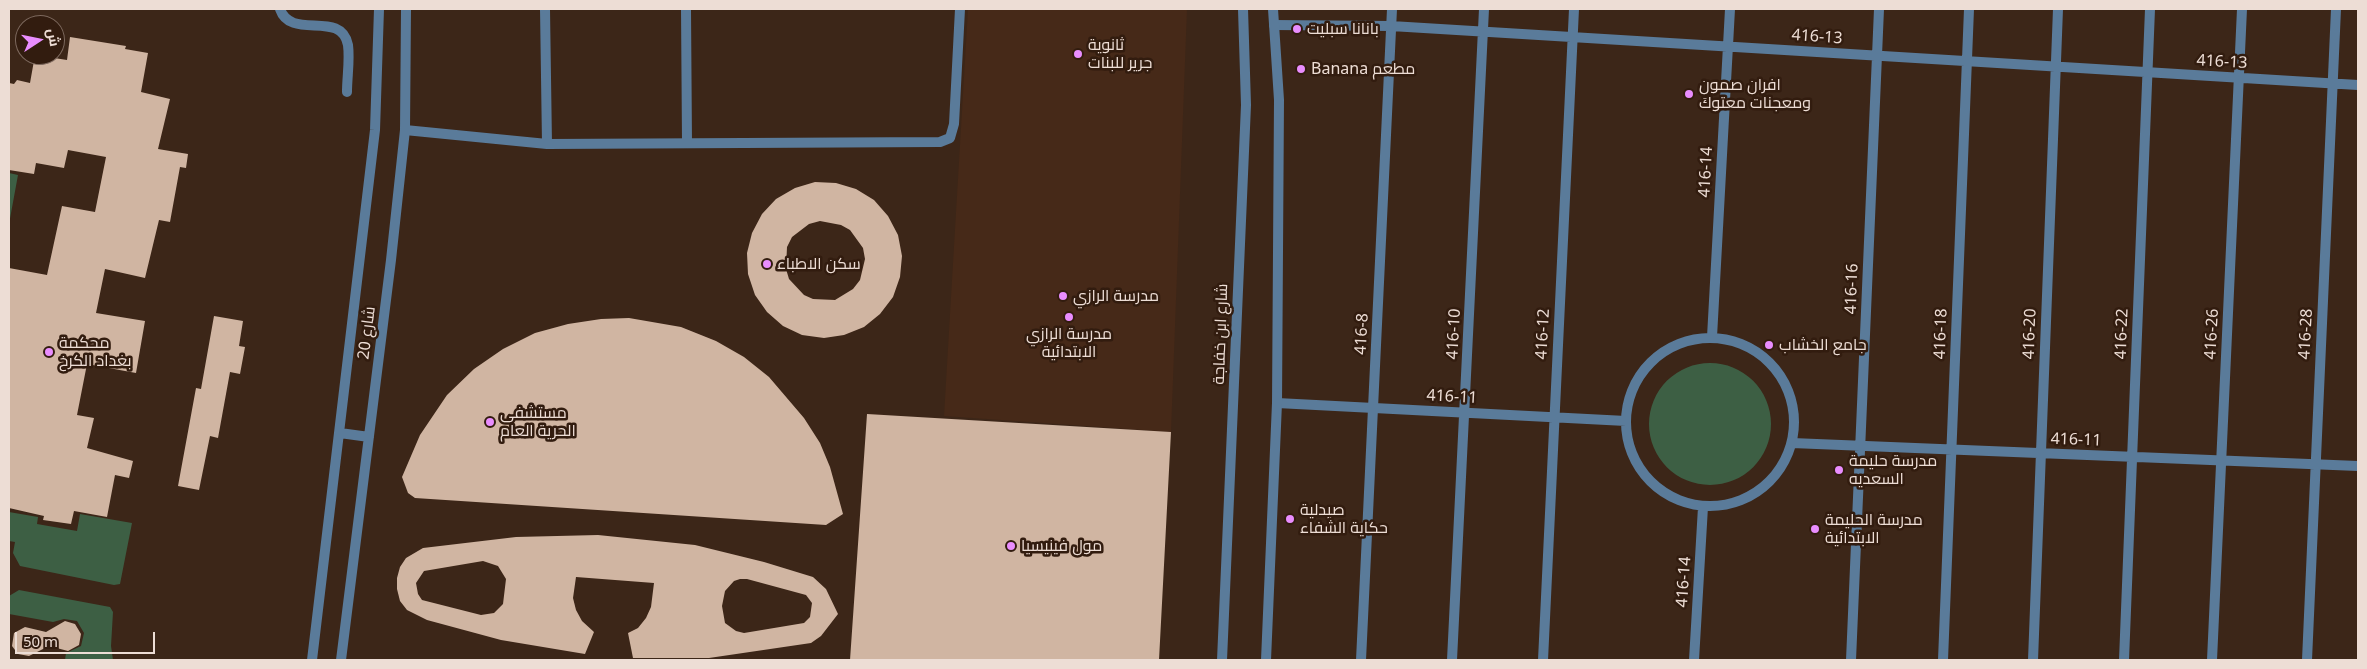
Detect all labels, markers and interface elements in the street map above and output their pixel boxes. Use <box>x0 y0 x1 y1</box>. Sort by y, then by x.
north arrow <box>15 15 65 65</box>
place label: بانانا سبليت <box>1307 19 1379 39</box>
marker: بانانا سبليت <box>1291 23 1303 35</box>
street label: 416-13 <box>1791 26 1843 48</box>
text: ش <box>43 27 65 48</box>
place label: ثانوية جرير للبنات <box>1088 35 1152 73</box>
marker: ثانوية جرير للبنات <box>1072 48 1084 60</box>
street label: 416-13 <box>2196 51 2248 73</box>
place label: Banana مطعم <box>1311 59 1415 79</box>
marker: Banana مطعم <box>1295 63 1307 75</box>
place label: افران صمون ومعجنات معتوكَ <box>1699 75 1811 113</box>
marker: افران صمون ومعجنات معتوكَ <box>1683 88 1695 100</box>
street label: 416-14 <box>1695 146 1717 198</box>
place label: سكن الاطباء <box>777 254 861 274</box>
marker: سكن الاطباء <box>761 258 773 270</box>
street label: 416-16 <box>1842 263 1862 315</box>
street label: شارع ابن خفاجة <box>1210 283 1232 385</box>
place label: مدرسة الرازي <box>1073 286 1159 306</box>
marker: مدرسة الرازي <box>1057 290 1069 302</box>
street label: شارع 20 <box>354 305 380 361</box>
street label: 416-10 <box>1443 308 1465 360</box>
street label: 416-12 <box>1532 308 1554 360</box>
street label: 416-18 <box>1931 308 1951 360</box>
street label: 416-20 <box>2020 308 2040 360</box>
street label: 416-22 <box>2112 308 2132 360</box>
street label: 416-26 <box>2201 308 2223 360</box>
street label: 416-28 <box>2295 308 2317 360</box>
marker: مدرسة الرازي الابتدائية <box>1063 311 1075 323</box>
street label: 416-8 <box>1351 313 1373 355</box>
place label: مدرسة الرازي الابتدائية <box>1026 324 1112 362</box>
place label: محكمة بغداد الكرخ <box>59 333 132 371</box>
place label: جامع الخشاب <box>1779 335 1867 355</box>
marker: جامع الخشاب <box>1763 339 1775 351</box>
marker: محكمة بغداد الكرخ <box>43 346 55 358</box>
street label: 416-11 <box>1426 386 1478 408</box>
place label: مستشفى الحرية العام <box>500 403 576 441</box>
marker: مستشفى الحرية العام <box>484 416 496 428</box>
street label: 416-11 <box>2050 430 2102 450</box>
place label: مدرسة حليمة السعديه <box>1849 451 1937 489</box>
marker: مدرسة حليمة السعديه <box>1833 464 1845 476</box>
place label: صيدلية حكاية الشفاء <box>1300 500 1388 538</box>
place label: مدرسة الحليمة الابتدائية <box>1825 510 1923 548</box>
marker: صيدلية حكاية الشفاء <box>1284 513 1296 525</box>
marker: مدرسة الحليمة الابتدائية <box>1809 523 1821 535</box>
place label: مول فينيسيا <box>1021 536 1102 556</box>
marker: مول فينيسيا <box>1005 540 1017 552</box>
street label: 416-14 <box>1673 556 1695 608</box>
scale bar <box>18 622 158 654</box>
text: 50 m <box>23 631 58 651</box>

